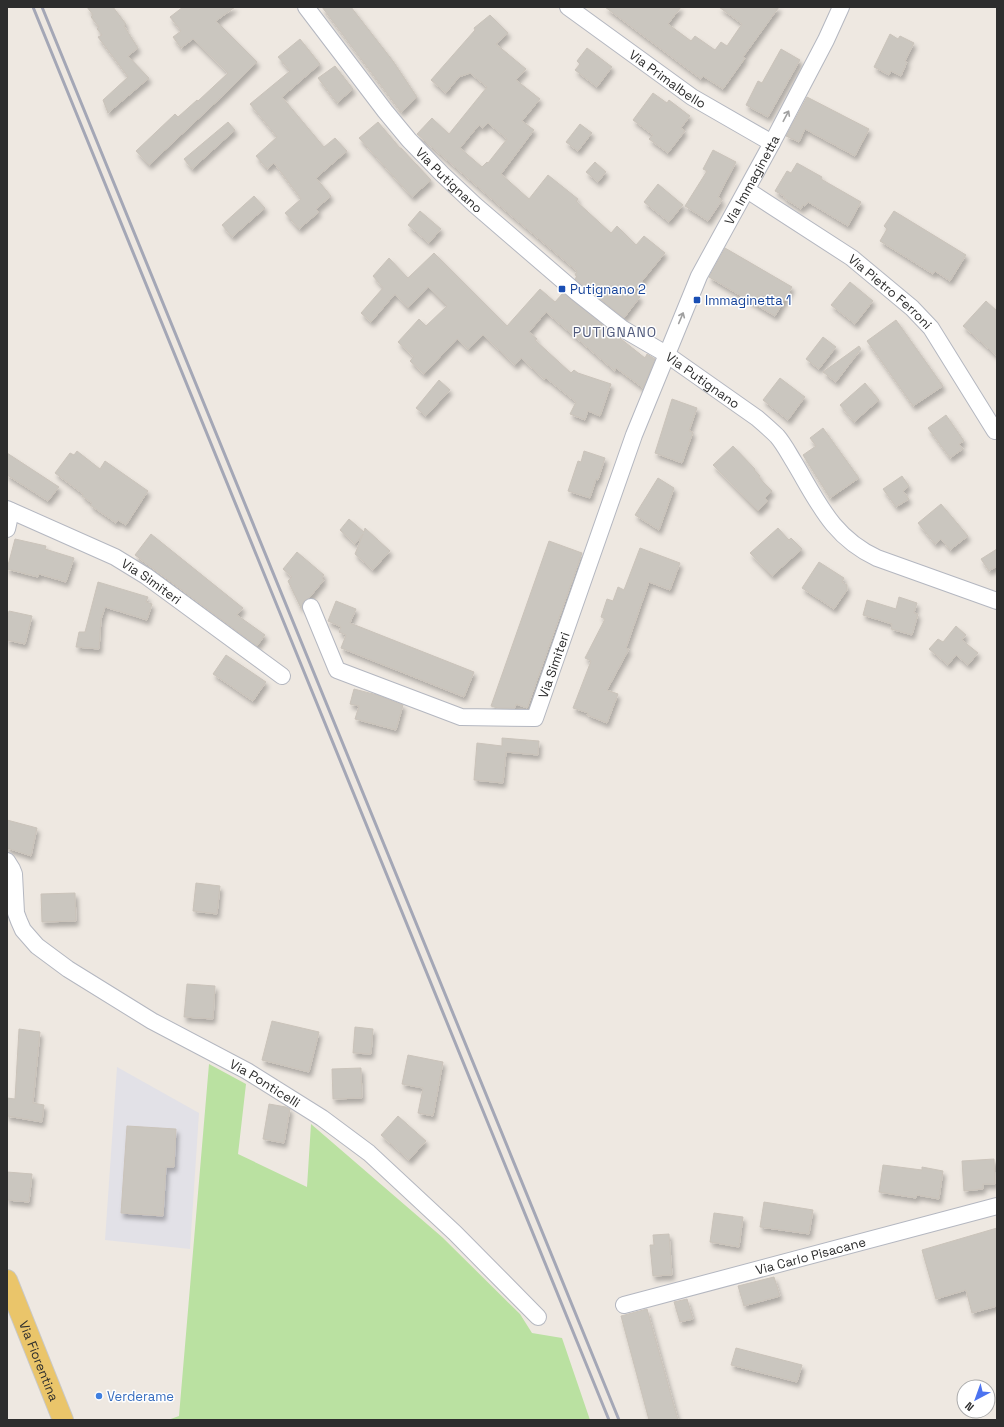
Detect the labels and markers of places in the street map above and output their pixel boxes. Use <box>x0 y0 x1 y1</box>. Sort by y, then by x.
place label: Putignano 2 <box>570 281 646 298</box>
marker: Putignano 2 <box>557 284 567 294</box>
place label: Immaginetta 1 <box>705 292 791 309</box>
marker: Immaginetta 1 <box>692 295 702 305</box>
place label: Verderame <box>107 1388 174 1405</box>
marker: Verderame <box>94 1391 104 1401</box>

